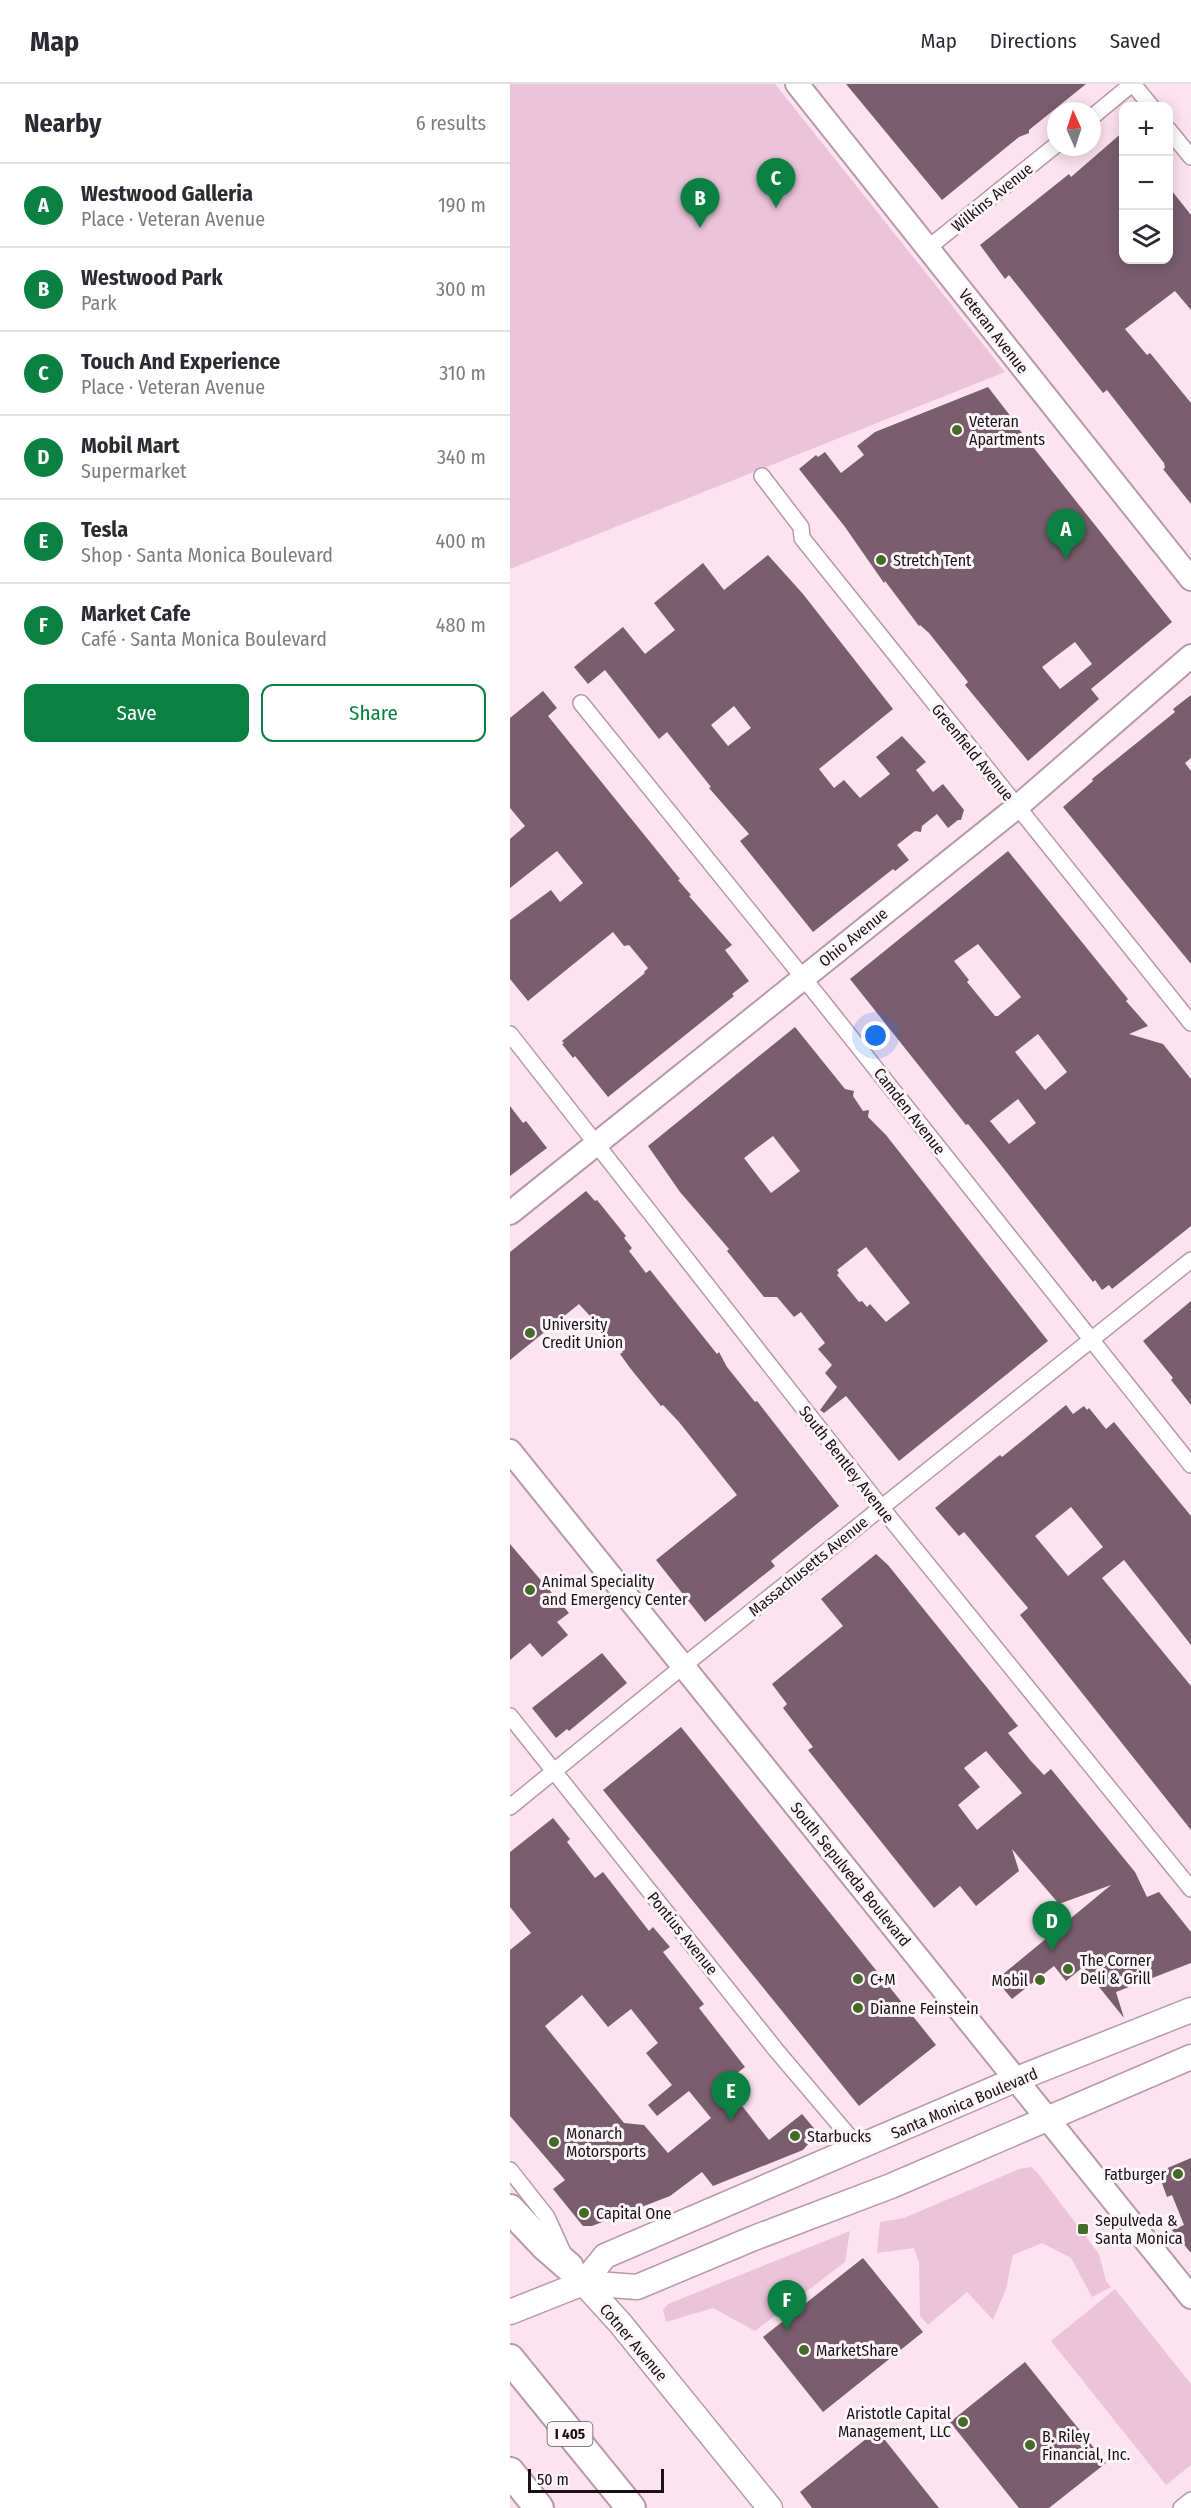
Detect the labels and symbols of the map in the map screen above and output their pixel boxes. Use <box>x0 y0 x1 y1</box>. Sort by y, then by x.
north arrow <box>1047 102 1101 156</box>
pin: C <box>756 158 796 208</box>
street label: Wilkins Avenue <box>948 159 1037 236</box>
pin: B <box>680 178 720 228</box>
street label: Veteran Avenue <box>955 285 1032 377</box>
place label: Veteran Apartments <box>969 412 1045 449</box>
marker: Veteran Apartments <box>950 423 964 437</box>
pin: A <box>1046 510 1086 559</box>
place label: Stretch Tent <box>893 551 972 570</box>
marker: Stretch Tent <box>874 553 888 567</box>
street label: Greenfield Avenue <box>928 700 1018 805</box>
street label: Ohio Avenue <box>815 904 892 971</box>
your location <box>861 1021 890 1050</box>
street label: Camden Avenue <box>870 1064 949 1159</box>
place label: University Credit Union <box>542 1315 623 1352</box>
marker: University Credit Union <box>523 1326 537 1340</box>
street label: South Bentley Avenue <box>795 1402 898 1527</box>
street label: Massachusetts Avenue <box>745 1512 872 1620</box>
place label: Animal Speciality and Emergency Center <box>542 1572 688 1609</box>
marker: Animal Speciality and Emergency Center <box>523 1583 537 1597</box>
street label: South Sepulveda Boulevard <box>787 1798 915 1950</box>
street label: Pontius Avenue <box>643 1888 722 1979</box>
pin: D <box>1032 1902 1072 1951</box>
place label: The Corner Deli & Grill <box>1080 1951 1152 1988</box>
marker: The Corner Deli & Grill <box>1061 1962 1075 1976</box>
place label: C+M <box>870 1970 896 1989</box>
place label: Mobil <box>991 1971 1028 1990</box>
marker: C+M <box>851 1972 865 1986</box>
marker: Mobil <box>1033 1973 1047 1987</box>
place label: Dianne Feinstein <box>870 1999 979 2018</box>
marker: Dianne Feinstein <box>851 2001 865 2015</box>
street label: Santa Monica Boulevard <box>888 2064 1040 2143</box>
pin: E <box>712 2072 750 2121</box>
place label: Monarch Motorsports <box>566 2124 646 2161</box>
place label: Starbucks <box>807 2127 872 2146</box>
marker: Starbucks <box>788 2129 802 2143</box>
marker: Monarch Motorsports <box>547 2135 561 2149</box>
place label: Fatburger <box>1104 2165 1166 2184</box>
marker: Fatburger <box>1171 2167 1185 2181</box>
place label: Capital One <box>596 2204 672 2223</box>
marker: Capital One <box>577 2206 591 2220</box>
place label: Sepulveda & Santa Monica <box>1095 2211 1183 2248</box>
marker: Sepulveda & Santa Monica <box>1076 2222 1090 2236</box>
pin: F <box>768 2280 806 2330</box>
street label: Cotner Avenue <box>596 2300 672 2385</box>
place label: MarketShare <box>816 2341 899 2360</box>
marker: MarketShare <box>797 2343 811 2357</box>
place label: Aristotle Capital Management, LLC <box>838 2404 951 2441</box>
marker: Aristotle Capital Management, LLC <box>956 2415 970 2429</box>
road number: I 405 <box>548 2422 592 2446</box>
place label: B. Riley Financial, Inc. <box>1042 2427 1130 2464</box>
marker: B. Riley Financial, Inc. <box>1023 2438 1037 2452</box>
scale bar <box>528 2466 664 2494</box>

